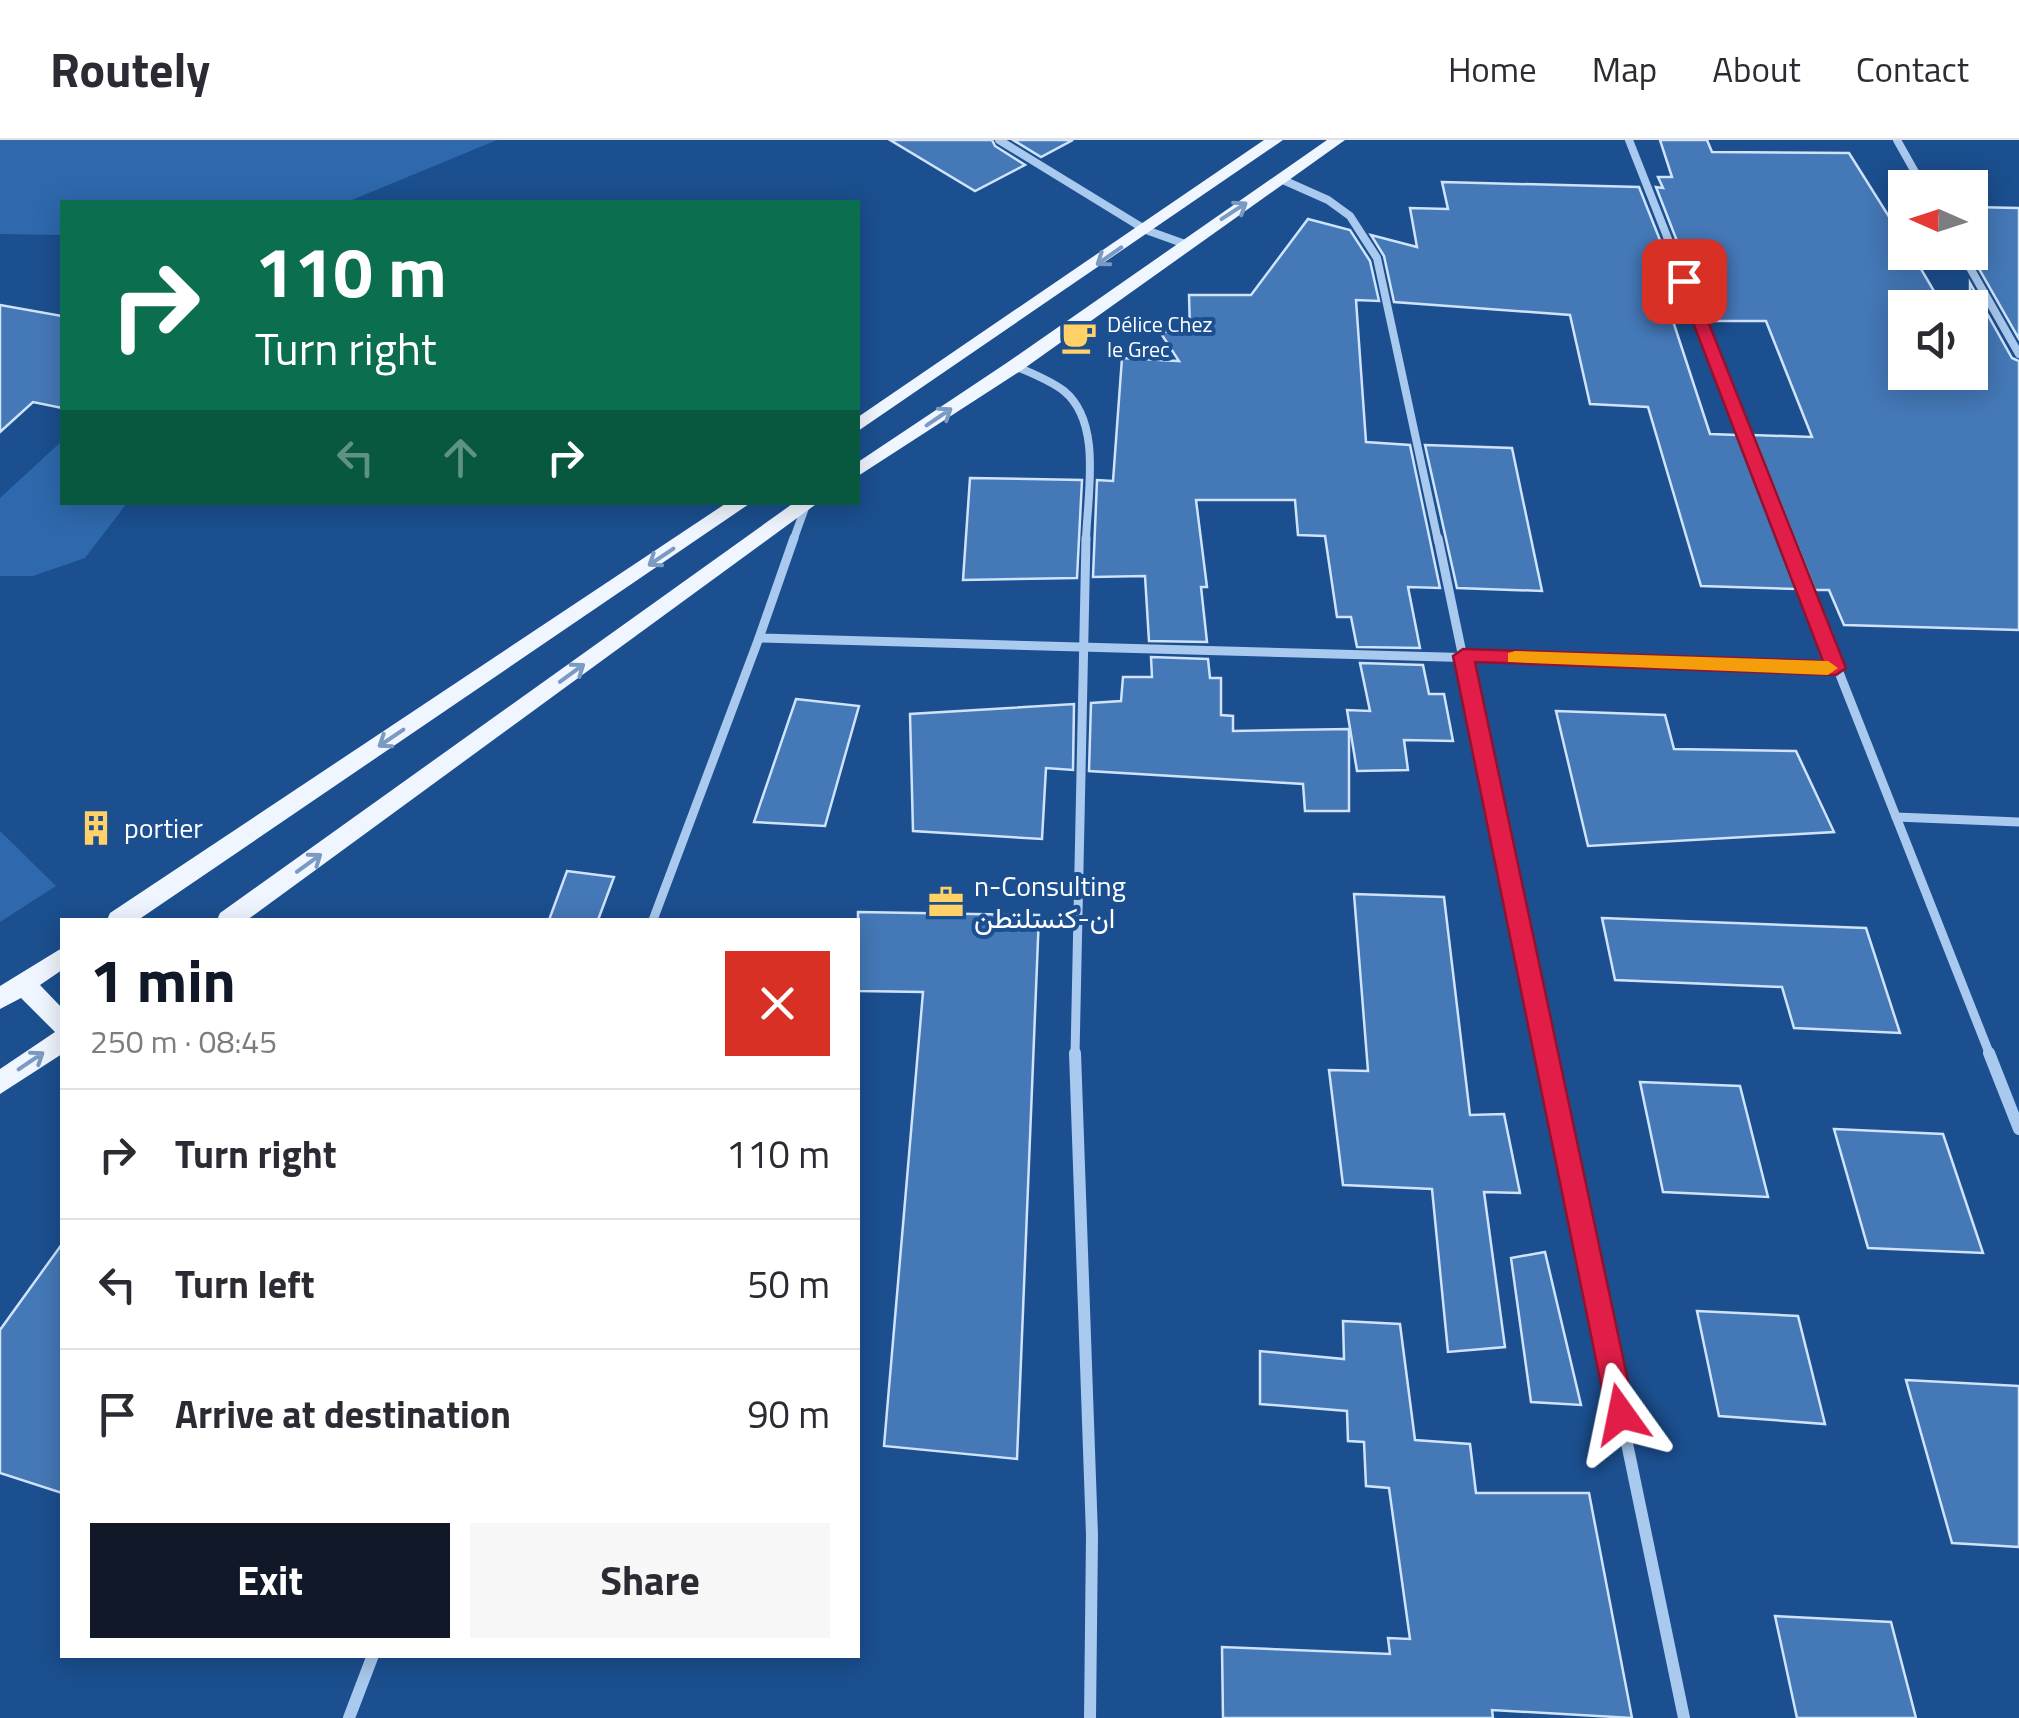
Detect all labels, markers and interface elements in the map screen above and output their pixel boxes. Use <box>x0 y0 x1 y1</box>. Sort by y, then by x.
text: Routely <box>50 33 210 106</box>
text: Home <box>1448 42 1537 96</box>
text: Map <box>1592 42 1657 96</box>
text: About <box>1712 42 1801 96</box>
text: Contact <box>1856 42 1969 96</box>
north arrow <box>1888 170 1988 270</box>
map controls <box>1888 170 1988 390</box>
one-way arrow <box>1220 201 1248 222</box>
text: 110 m <box>255 218 447 324</box>
pin <box>1642 239 1727 324</box>
icon: right <box>90 240 220 370</box>
one-way arrow <box>1095 245 1123 266</box>
icon: arrive <box>1657 254 1712 309</box>
button: sound <box>1888 290 1988 390</box>
place label: Délice Chez le Grec <box>1107 307 1213 366</box>
text: Turn right <box>255 314 437 382</box>
cafe icon: Délice Chez le Grec <box>1060 318 1098 356</box>
one-way arrow <box>924 406 952 427</box>
icon: left <box>328 430 383 485</box>
icon: ahead <box>433 430 488 485</box>
icon: right <box>538 430 593 485</box>
one-way arrow <box>647 546 675 567</box>
one-way arrow <box>558 663 585 684</box>
one-way arrow <box>377 727 405 748</box>
place label: portier <box>124 806 203 849</box>
building icon: portier <box>77 809 115 847</box>
one-way arrow <box>294 853 322 874</box>
place label: n-Consulting ان-كنسلتطن <box>974 864 1126 939</box>
office icon: n-Consulting ان-كنسلتطن <box>927 883 965 921</box>
text: 1 min <box>90 934 236 1025</box>
button: close <box>725 951 830 1056</box>
text: 250 m · 08:45 <box>90 1017 277 1065</box>
one-way arrow <box>17 1051 45 1072</box>
text: Turn right <box>175 1125 337 1183</box>
text: 110 m <box>726 1125 830 1183</box>
icon: right <box>90 1127 145 1182</box>
text: Turn left <box>175 1255 315 1313</box>
text: 50 m <box>747 1255 830 1313</box>
icon: left <box>90 1257 145 1312</box>
position arrow <box>1569 1362 1673 1466</box>
text: Arrive at destination <box>175 1385 511 1443</box>
text: 90 m <box>747 1385 830 1443</box>
icon: arrive <box>90 1387 145 1442</box>
button: Exit <box>90 1523 450 1638</box>
button: Share <box>470 1523 830 1638</box>

